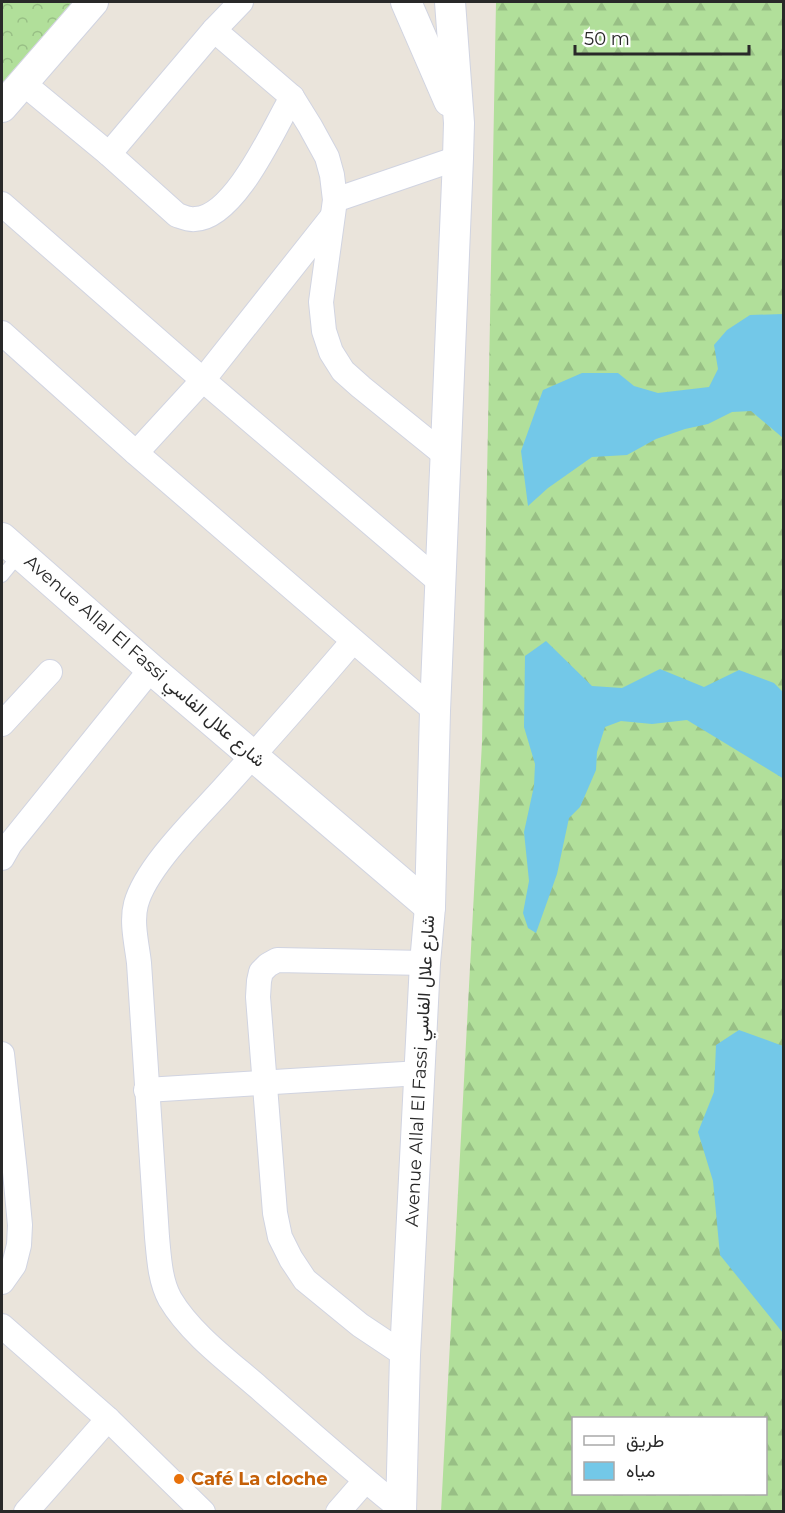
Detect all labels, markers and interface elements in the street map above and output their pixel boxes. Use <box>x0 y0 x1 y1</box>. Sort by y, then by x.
scale bar <box>575 18 749 56</box>
text: 50 m <box>584 28 630 50</box>
street label: Avenue Allal El Fassi شارع علال الفاسي <box>17 550 270 775</box>
street label: Avenue Allal El Fassi شارع علال الفاسي <box>401 915 443 1228</box>
legend <box>572 1417 767 1495</box>
text: طريق <box>626 1430 664 1452</box>
text: مياه <box>626 1460 655 1482</box>
place label: Café La cloche <box>191 1468 328 1490</box>
marker: Café La cloche <box>172 1472 186 1486</box>

